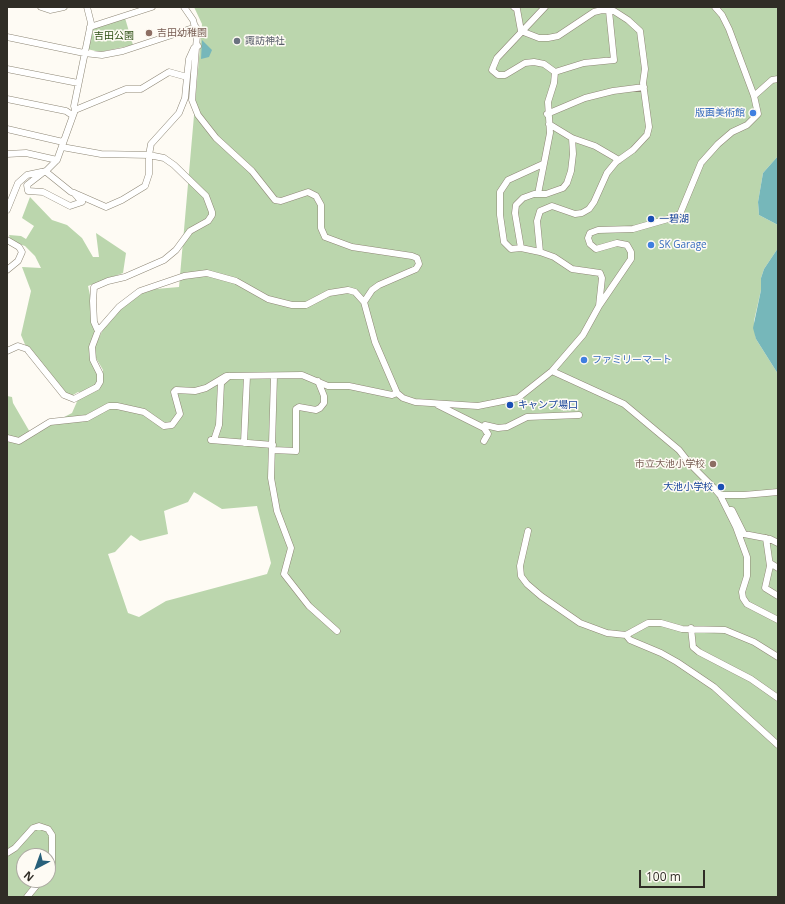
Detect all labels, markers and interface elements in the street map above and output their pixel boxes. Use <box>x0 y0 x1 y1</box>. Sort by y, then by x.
place label: 吉田幼稚園 <box>157 27 207 39</box>
marker: 吉田幼稚園 <box>144 28 154 38</box>
park label: 吉田公園 <box>94 30 134 42</box>
place label: 諏訪神社 <box>245 35 285 47</box>
marker: 諏訪神社 <box>232 36 242 46</box>
place label: 版画美術館 <box>695 107 745 119</box>
marker: 版画美術館 <box>748 108 758 118</box>
place label: 一碧湖 <box>659 213 689 225</box>
marker: 一碧湖 <box>646 214 656 224</box>
place label: SK Garage <box>659 239 707 251</box>
marker: SK Garage <box>646 240 656 250</box>
place label: ファミリーマート <box>592 354 672 366</box>
marker: ファミリーマート <box>579 355 589 365</box>
place label: キャンプ場口 <box>518 399 578 411</box>
marker: キャンプ場口 <box>505 400 515 410</box>
place label: 市立大池小学校 <box>635 458 705 470</box>
marker: 市立大池小学校 <box>708 459 718 469</box>
place label: 大池小学校 <box>663 481 713 493</box>
marker: 大池小学校 <box>716 482 726 492</box>
north arrow <box>16 848 56 888</box>
scale bar <box>641 862 707 888</box>
text: N <box>20 868 37 885</box>
text: 100 m <box>646 868 681 885</box>

